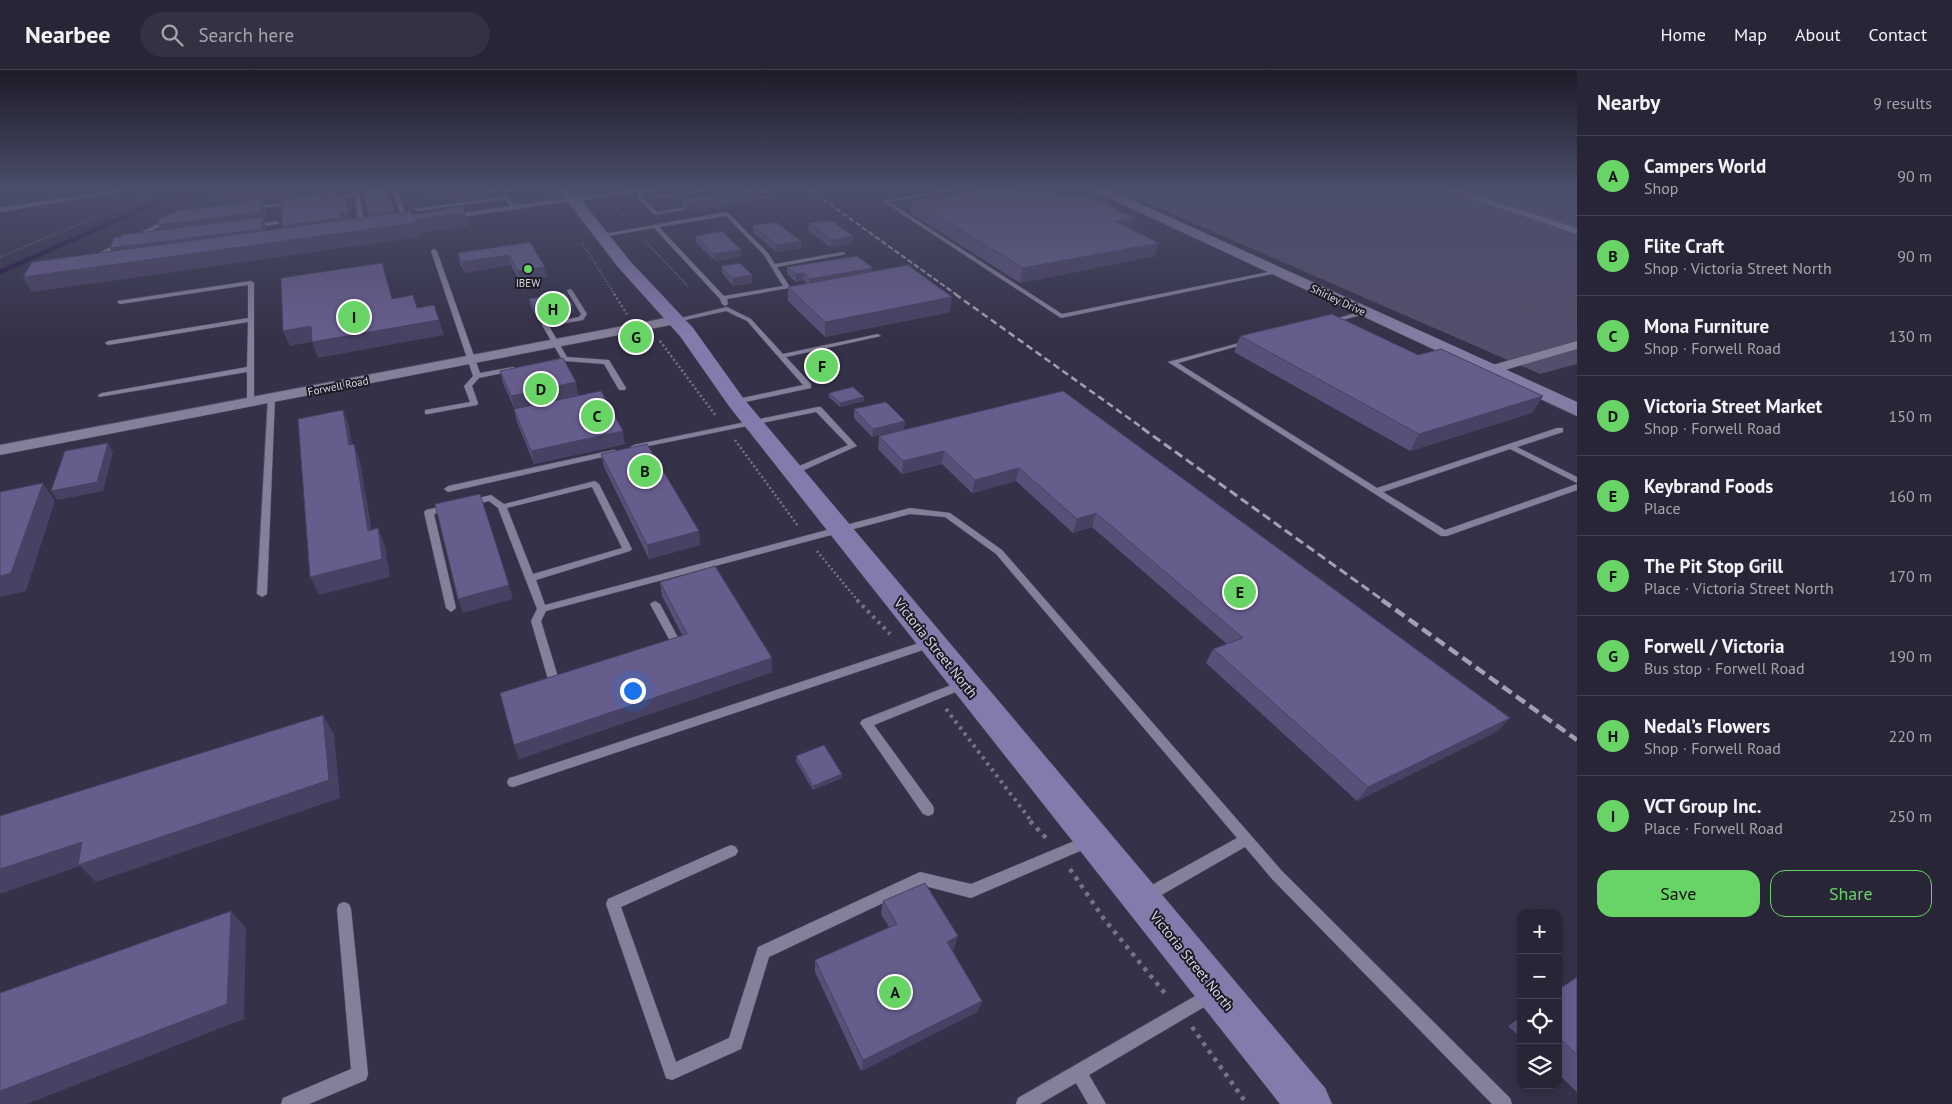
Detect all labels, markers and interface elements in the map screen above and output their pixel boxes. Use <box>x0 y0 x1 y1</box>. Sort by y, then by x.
search box <box>140 12 490 57</box>
text: Nearbee <box>25 19 110 50</box>
icon: search <box>158 21 186 49</box>
text: Search here <box>198 23 294 47</box>
text: Home <box>1660 23 1706 46</box>
text: Map <box>1734 23 1767 46</box>
text: About <box>1795 23 1841 46</box>
text: Contact <box>1869 23 1927 46</box>
text: Nearby <box>1597 89 1660 116</box>
text: 9 results <box>1873 93 1932 113</box>
text: Campers World <box>1644 154 1766 178</box>
text: A <box>1608 166 1618 186</box>
text: 90 m <box>1897 166 1932 186</box>
text: Shop <box>1644 178 1678 198</box>
text: Flite Craft <box>1644 234 1724 258</box>
text: B <box>1608 246 1618 266</box>
text: 90 m <box>1897 246 1932 266</box>
text: Shop · Victoria Street North <box>1644 258 1832 278</box>
marker: IBEW <box>522 263 534 275</box>
place label: IBEW <box>516 276 541 290</box>
street label: Shirley Drive <box>1308 281 1368 319</box>
pin: H <box>537 290 569 328</box>
pin: I <box>338 298 370 336</box>
text: Mona Furniture <box>1644 314 1769 338</box>
pin: G <box>620 318 652 356</box>
text: C <box>1609 326 1617 346</box>
text: 130 m <box>1889 326 1932 346</box>
text: Shop · Forwell Road <box>1644 338 1781 358</box>
pin: F <box>806 347 838 385</box>
pin: D <box>525 370 557 408</box>
street label: Forwell Road <box>306 373 370 399</box>
text: Victoria Street Market <box>1644 394 1822 418</box>
pin: C <box>581 397 613 435</box>
text: D <box>1608 406 1618 426</box>
text: 150 m <box>1889 406 1932 426</box>
text: Shop · Forwell Road <box>1644 418 1781 438</box>
pin: B <box>629 452 661 490</box>
text: Keybrand Foods <box>1644 474 1773 498</box>
text: E <box>1609 486 1617 506</box>
text: 160 m <box>1889 486 1932 506</box>
text: Place <box>1644 498 1681 518</box>
text: The Pit Stop Grill <box>1644 554 1783 578</box>
text: F <box>1609 566 1617 586</box>
text: 170 m <box>1889 566 1932 586</box>
pin: E <box>1224 573 1256 611</box>
text: Place · Victoria Street North <box>1644 578 1834 598</box>
street label: Victoria Street North <box>890 594 982 702</box>
text: Forwell / Victoria <box>1644 634 1784 658</box>
text: G <box>1608 646 1618 666</box>
text: 190 m <box>1889 646 1932 666</box>
text: Bus stop · Forwell Road <box>1644 658 1805 678</box>
your location <box>620 678 646 704</box>
text: Nedal’s Flowers <box>1644 714 1770 738</box>
text: H <box>1608 726 1618 746</box>
text: 220 m <box>1889 726 1932 746</box>
text: Shop · Forwell Road <box>1644 738 1781 758</box>
text: VCT Group Inc. <box>1644 794 1762 818</box>
text: I <box>1611 806 1615 826</box>
text: 250 m <box>1889 806 1932 826</box>
text: Place · Forwell Road <box>1644 818 1783 838</box>
button: Save <box>1597 870 1760 917</box>
button: Share <box>1770 870 1932 917</box>
street label: Victoria Street North <box>1146 907 1238 1015</box>
map controls <box>1517 909 1562 1089</box>
button: + <box>1517 909 1562 954</box>
button: − <box>1517 954 1562 999</box>
pin: A <box>879 973 911 1011</box>
button: locate <box>1517 999 1562 1044</box>
button: layers <box>1517 1044 1562 1089</box>

